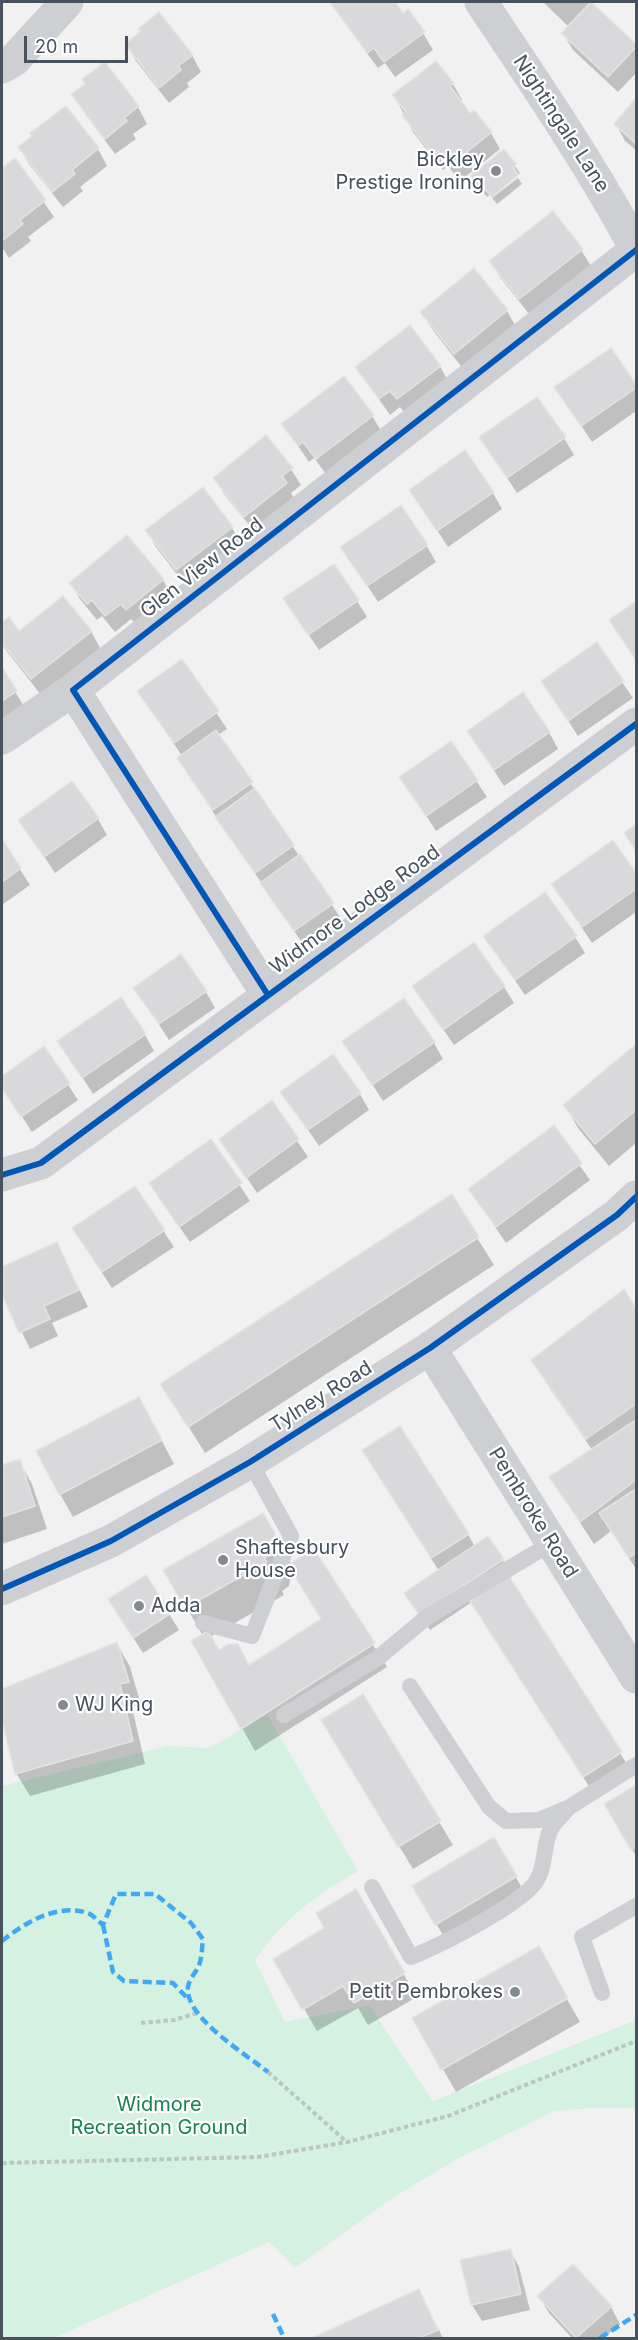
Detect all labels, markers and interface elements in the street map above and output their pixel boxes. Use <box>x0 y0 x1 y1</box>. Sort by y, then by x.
scale bar <box>27 24 130 62</box>
text: 20 m <box>35 36 78 57</box>
street label: Nightingale Lane <box>508 51 614 197</box>
place label: Bickley Prestige Ironing <box>336 148 484 195</box>
marker: Bickley Prestige Ironing <box>489 164 503 178</box>
street label: Glen View Road <box>136 513 268 623</box>
street label: Widmore Lodge Road <box>265 840 445 980</box>
street label: Tylney Road <box>265 1356 377 1438</box>
street label: Pembroke Road <box>483 1443 583 1583</box>
place label: Shaftesbury House <box>235 1536 349 1583</box>
marker: Shaftesbury House <box>216 1553 230 1567</box>
place label: Adda <box>151 1594 201 1618</box>
marker: Adda <box>132 1599 146 1613</box>
place label: WJ King <box>75 1693 153 1717</box>
marker: WJ King <box>56 1698 70 1712</box>
place label: Petit Pembrokes <box>349 1980 503 2004</box>
marker: Petit Pembrokes <box>508 1985 522 1999</box>
park label: Widmore Recreation Ground <box>71 2093 247 2140</box>

